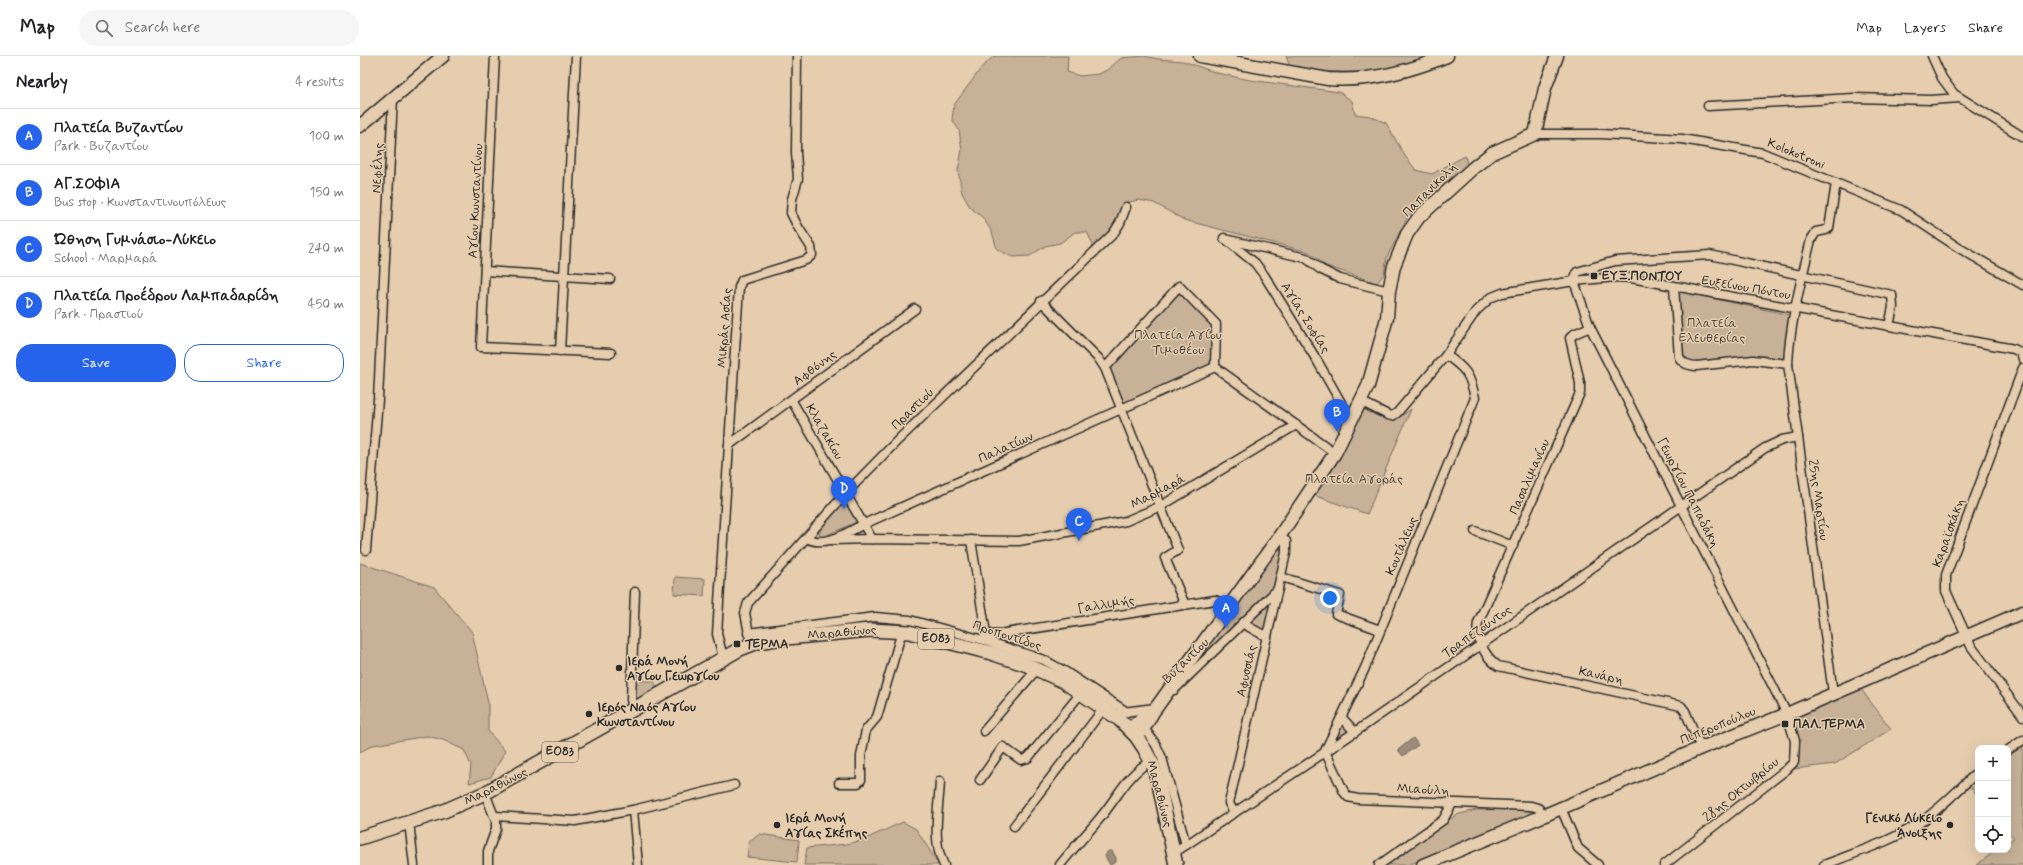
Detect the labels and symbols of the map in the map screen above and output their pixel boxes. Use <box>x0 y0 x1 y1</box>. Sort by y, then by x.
street label: Kolokotroni <box>1765 135 1827 173</box>
street label: Νεφέλης <box>368 142 388 194</box>
street label: Αγίου Κωνσταντίνου <box>465 143 488 259</box>
street label: Παπανικολή <box>1399 159 1461 221</box>
place label: ΕΥΞ.ΠΟΝΤΟΥ <box>1602 268 1682 285</box>
marker: ΕΥΞ.ΠΟΝΤΟΥ <box>1589 271 1599 281</box>
street label: Ευξείνου Πόντου <box>1700 272 1792 304</box>
street label: Αγίας Σοφίας <box>1276 279 1334 357</box>
street label: Μικράς Ασίας <box>714 287 736 369</box>
park label: Πλατεία Ελευθερίας <box>1679 315 1745 347</box>
park label: Πλατεία Αγίου Τιμοθέου <box>1134 327 1222 359</box>
street label: Αφθόνης <box>790 346 840 390</box>
street label: Πραστιού <box>888 384 938 434</box>
pin: B <box>1324 399 1350 432</box>
street label: Κλαζακίου <box>801 401 847 463</box>
street label: Παλατίων <box>976 428 1036 468</box>
street label: Γεωργίου Παπαδάκη <box>1653 435 1723 551</box>
street label: Πασαλιμανίου <box>1506 436 1554 518</box>
street label: 25ης Μαρτίου <box>1804 458 1832 542</box>
street label: Μαρμαρά <box>1128 471 1188 513</box>
park label: Πλατεία Αγοράς <box>1305 471 1403 488</box>
pin: D <box>831 476 857 509</box>
street label: Καραϊσκάκη <box>1929 496 1969 570</box>
pin: C <box>1066 508 1092 541</box>
street label: Κουτάλεως <box>1382 514 1422 578</box>
your location <box>1320 588 1340 608</box>
street label: Γαλλιμής <box>1076 592 1136 618</box>
pin: A <box>1213 595 1239 628</box>
street label: Τραπεζούντος <box>1439 601 1516 662</box>
street label: Προποντίδος <box>970 617 1044 655</box>
street label: Μαραθώνος <box>807 621 878 644</box>
road number: ΕΟ83 <box>918 629 954 649</box>
street label: Βυζαντίου <box>1159 635 1213 687</box>
place label: ΤΕΡΜΑ <box>744 636 789 653</box>
marker: ΤΕΡΜΑ <box>732 639 742 649</box>
street label: Αφυσσιάς <box>1233 643 1261 699</box>
place label: Ιερά Μονή Αγίου Γεωργίου <box>627 653 720 685</box>
marker: Ιερά Μονή Αγίου Γεωργίου <box>614 663 624 673</box>
street label: Κανάρη <box>1577 663 1625 689</box>
place label: Ιερός Ναός Αγίου Κωνσταντίνου <box>597 699 696 731</box>
street label: Πιπεροπούλου <box>1678 703 1758 749</box>
marker: Ιερός Ναός Αγίου Κωνσταντίνου <box>584 709 594 719</box>
place label: ΠΑΛ.ΤΕΡΜΑ <box>1793 716 1865 733</box>
marker: ΠΑΛ.ΤΕΡΜΑ <box>1780 719 1790 729</box>
road number: ΕΟ83 <box>542 742 578 762</box>
street label: 28ης Οκτωβρίου <box>1699 754 1783 826</box>
street label: Μαραθώνος <box>1142 758 1176 830</box>
street label: Μαραθώνος <box>461 764 531 810</box>
street label: Μιαούλη <box>1396 780 1450 800</box>
place label: Ιερά Μονή Αγίας Σκέπης <box>785 810 868 842</box>
place label: Γενικό Λύκειο Άνοιξης <box>1865 810 1942 842</box>
marker: Ιερά Μονή Αγίας Σκέπης <box>772 820 782 830</box>
marker: Γενικό Λύκειο Άνοιξης <box>1945 820 1955 830</box>

